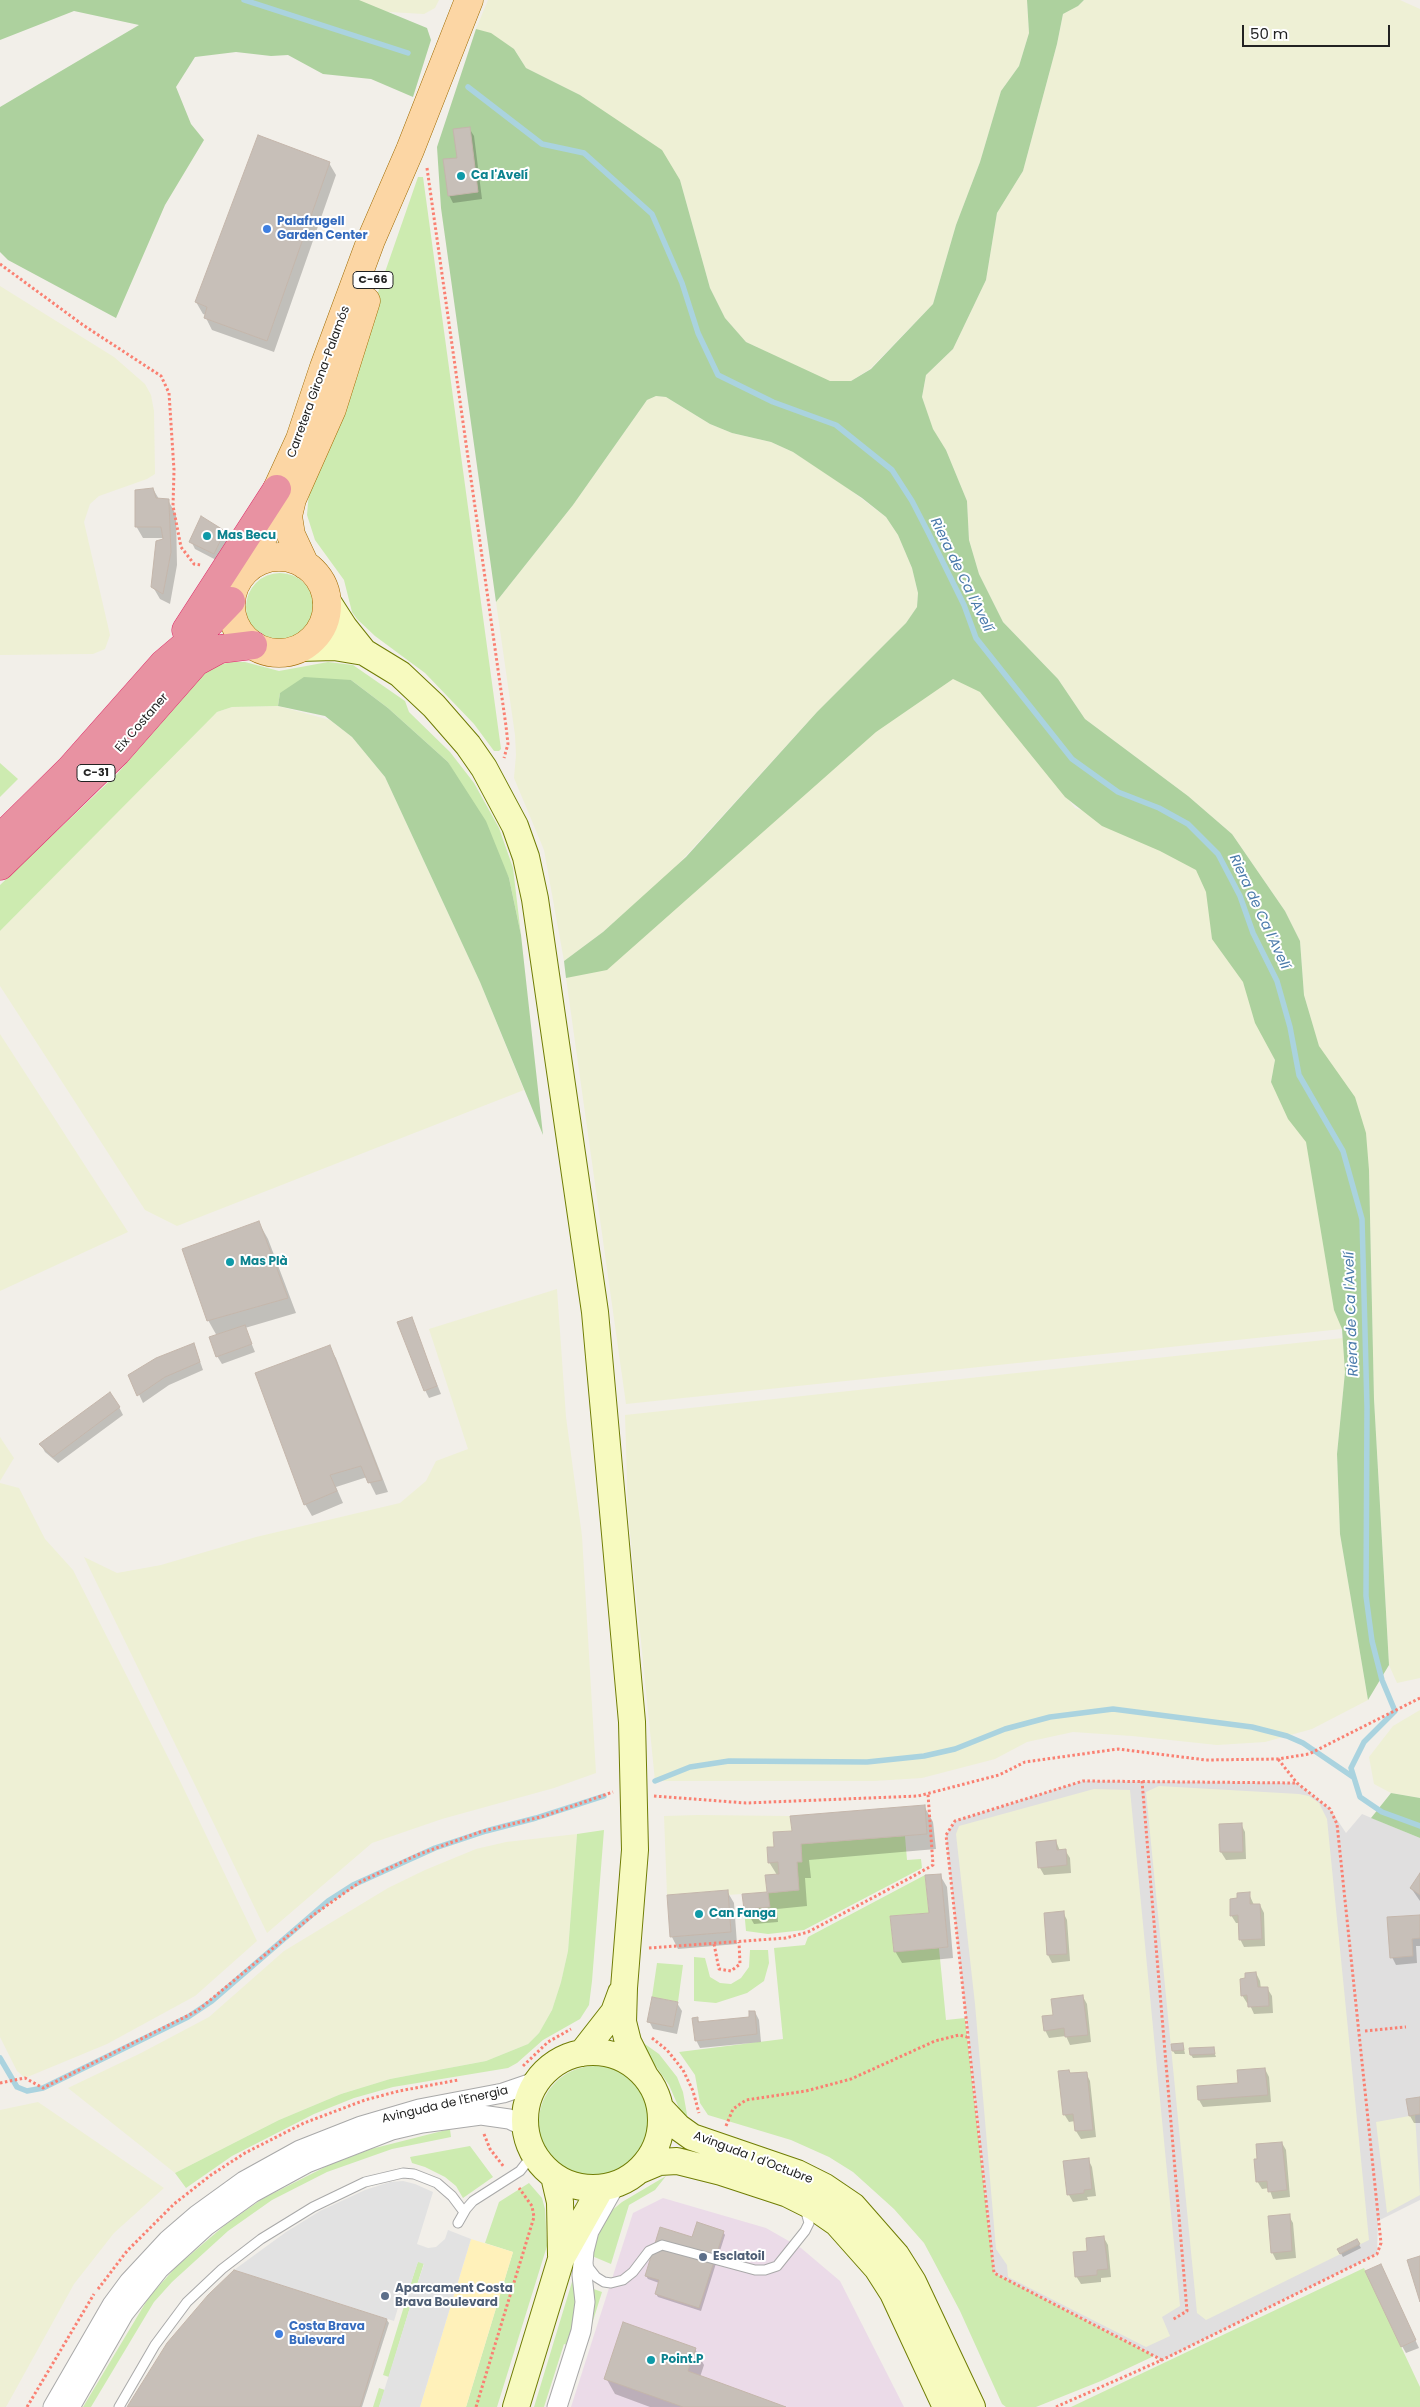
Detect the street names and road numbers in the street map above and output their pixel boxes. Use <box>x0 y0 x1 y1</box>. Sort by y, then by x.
road number: C-66 <box>353 272 393 288</box>
street label: Carretera Girona-Palamós <box>285 304 353 460</box>
street label: Eix Costaner <box>113 691 171 755</box>
road number: C-31 <box>77 764 115 781</box>
street label: Avinguda de l'Energia <box>380 2083 510 2127</box>
street label: Avinguda 1 d'Octubre <box>691 2129 815 2187</box>

